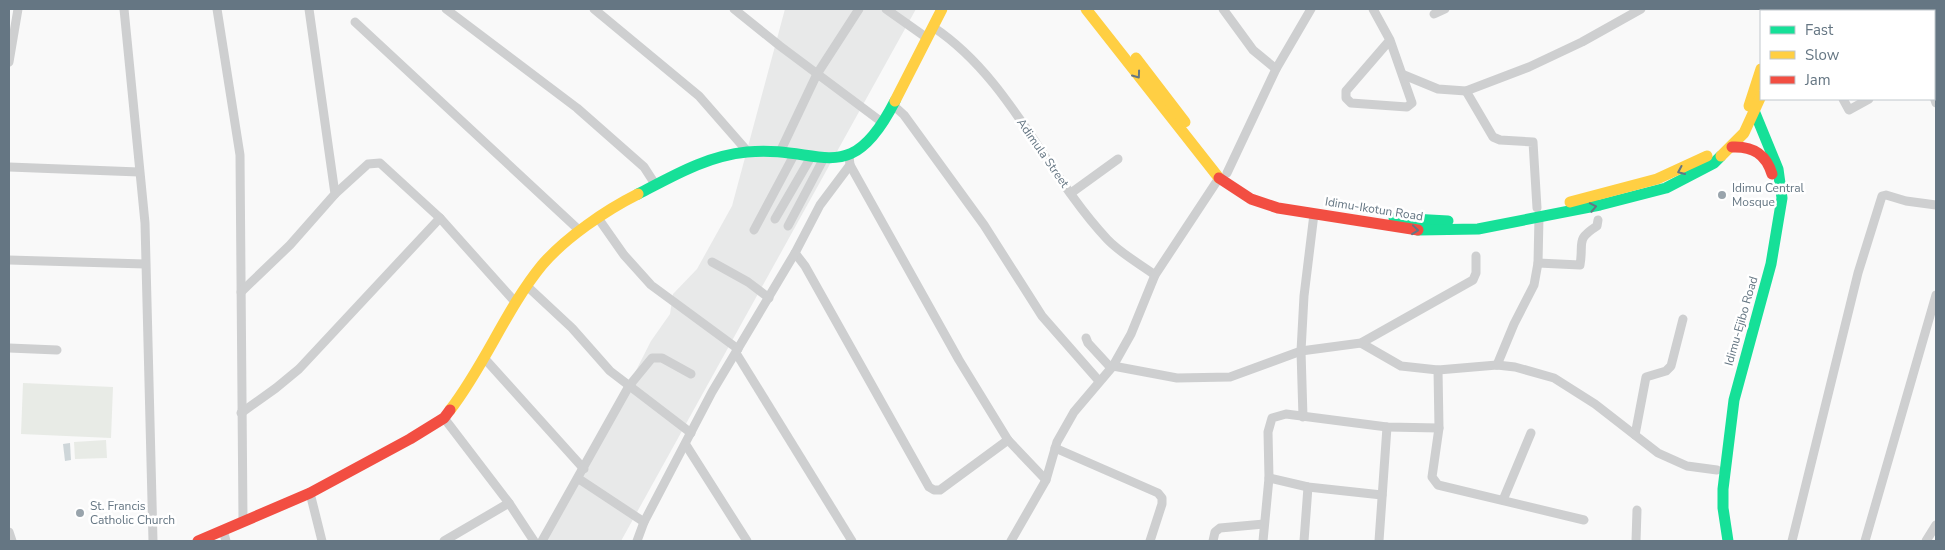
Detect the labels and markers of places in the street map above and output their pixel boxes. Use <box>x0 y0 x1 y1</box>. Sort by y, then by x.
place label: Idimu Central Mosque <box>1732 180 1805 210</box>
marker: Idimu Central Mosque <box>1716 189 1728 201</box>
place label: St. Francis Catholic Church <box>90 498 175 528</box>
marker: St. Francis Catholic Church <box>74 507 86 519</box>

